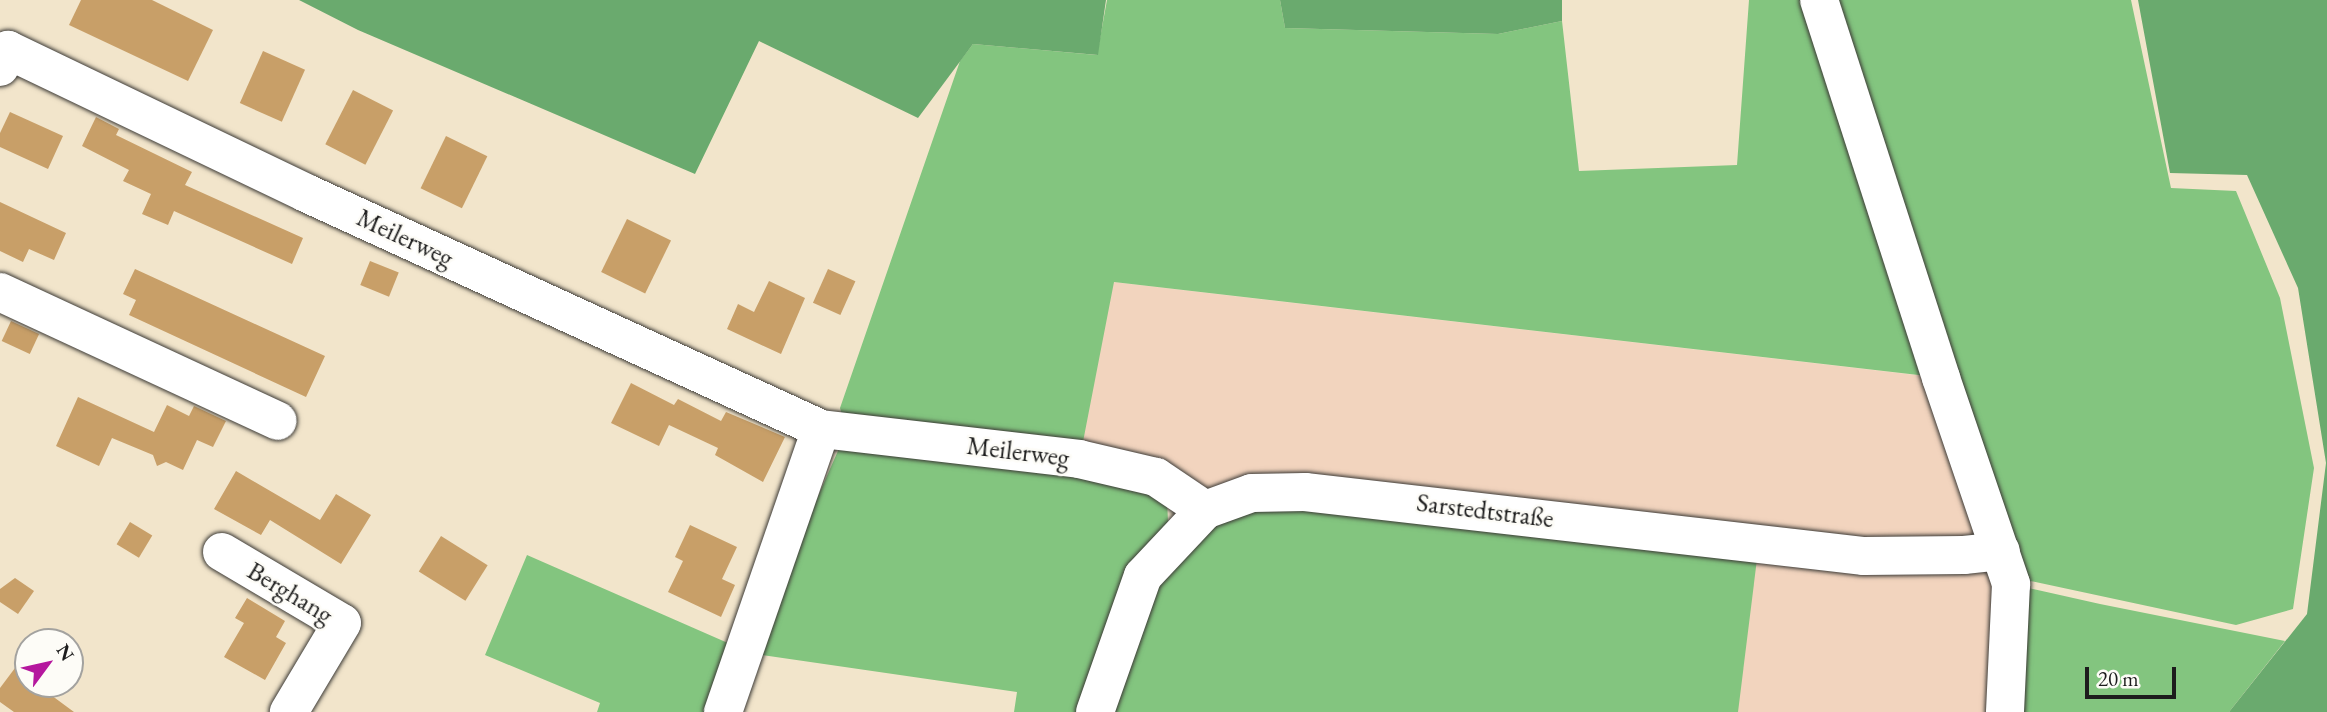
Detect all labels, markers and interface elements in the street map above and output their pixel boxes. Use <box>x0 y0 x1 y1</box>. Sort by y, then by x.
street label: Meilerweg <box>352 202 458 274</box>
street label: Meilerweg <box>965 430 1071 474</box>
street label: Sarstedtstraße <box>1415 487 1555 535</box>
street label: Berghang <box>242 555 338 631</box>
north arrow <box>14 628 84 698</box>
text: N <box>51 639 80 666</box>
scale bar <box>2089 652 2180 696</box>
text: 20 m <box>2098 665 2139 692</box>

